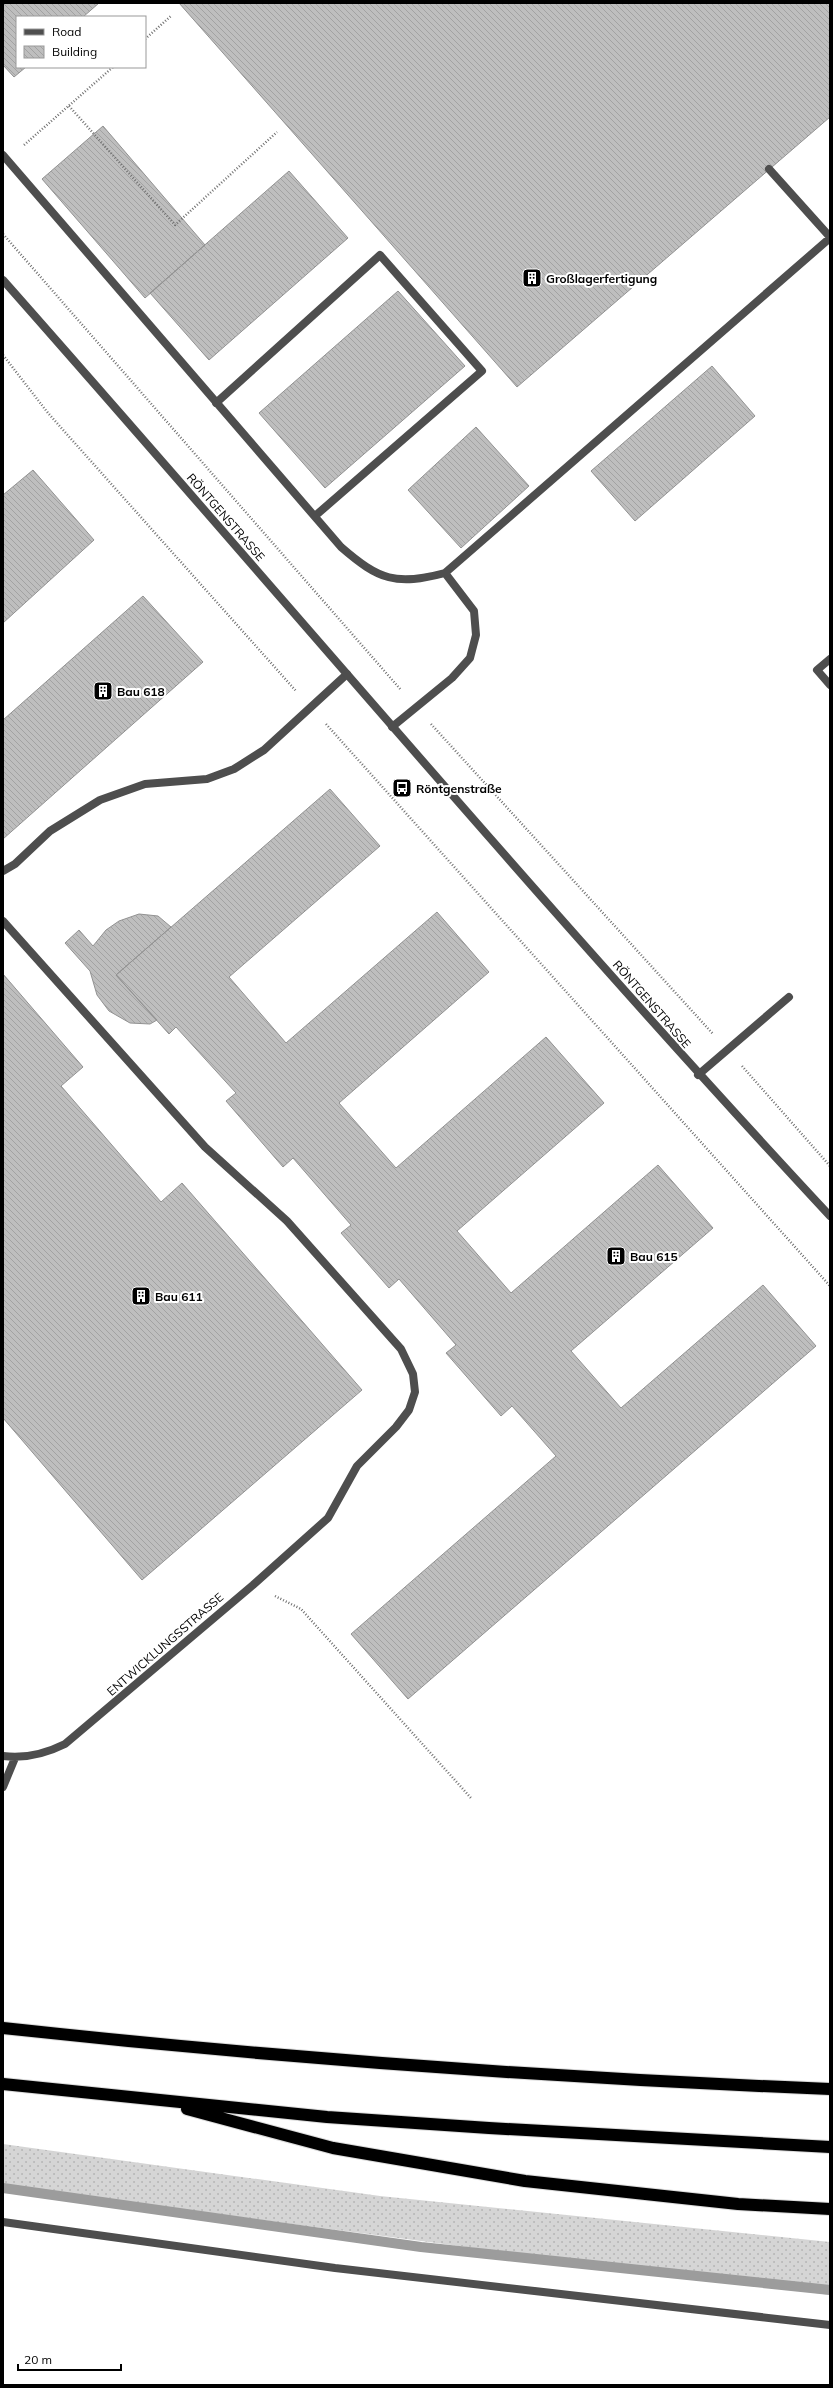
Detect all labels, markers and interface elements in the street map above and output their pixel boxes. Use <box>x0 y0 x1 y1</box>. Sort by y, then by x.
legend <box>16 16 146 68</box>
text: Road <box>52 24 81 39</box>
text: Building <box>52 44 97 59</box>
building icon: Großlagerfertigung <box>521 267 543 289</box>
place label: Großlagerfertigung <box>546 271 657 286</box>
street label: RÖNTGENSTRASSE <box>184 470 268 564</box>
building icon: Bau 618 <box>92 680 114 702</box>
place label: Bau 618 <box>117 684 165 699</box>
bus stop icon: Röntgenstraße <box>391 777 413 799</box>
place label: Röntgenstraße <box>416 781 502 796</box>
street label: RÖNTGENSTRASSE <box>610 957 694 1051</box>
building icon: Bau 615 <box>605 1245 627 1267</box>
place label: Bau 615 <box>630 1249 678 1264</box>
building icon: Bau 611 <box>130 1285 152 1307</box>
place label: Bau 611 <box>155 1289 203 1304</box>
street label: ENTWICKLUNGSSTRASSE <box>104 1589 226 1699</box>
scale bar <box>18 2346 121 2372</box>
text: 20 m <box>24 2352 52 2367</box>

